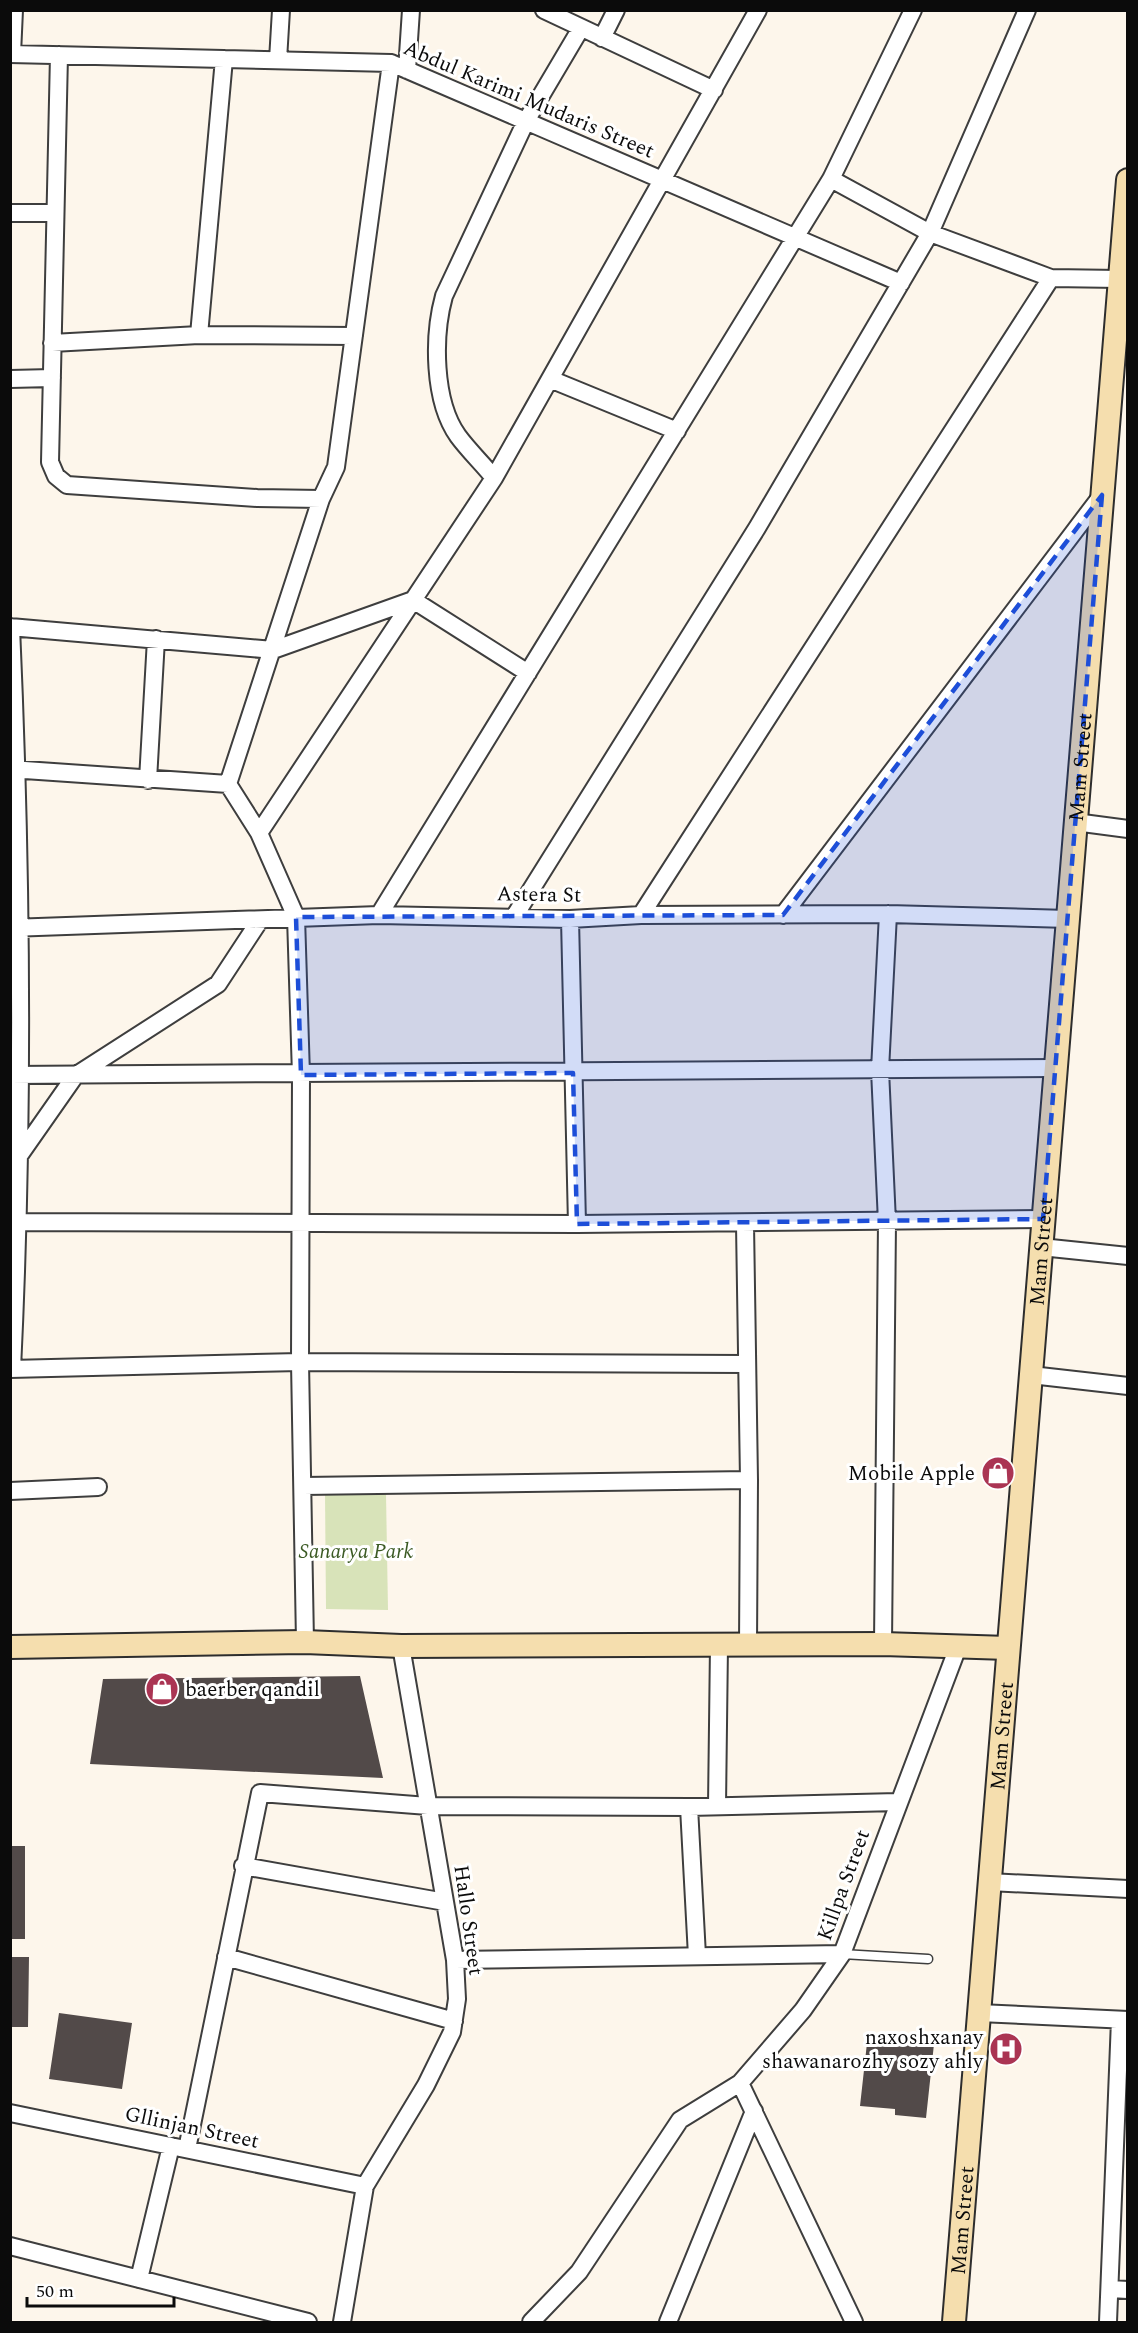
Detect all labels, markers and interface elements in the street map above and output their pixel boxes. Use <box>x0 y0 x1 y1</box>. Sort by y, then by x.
street label: Abdul Karimi Mudaris Street <box>398 32 659 167</box>
street label: Mam Street <box>1061 712 1102 823</box>
street label: Astera St <box>496 878 582 912</box>
street label: Mam Street <box>1022 1196 1062 1307</box>
shop icon: Mobile Apple <box>980 1455 1016 1491</box>
place label: Mobile Apple <box>848 1458 975 1490</box>
park label: Sanarya Park <box>299 1536 413 1568</box>
shop icon: baerber qandil <box>144 1671 180 1707</box>
place label: baerber qandil <box>185 1674 320 1706</box>
street label: Mam Street <box>982 1680 1023 1792</box>
street label: Killpa Street <box>809 1825 879 1946</box>
street label: Hallo Street <box>444 1863 492 1977</box>
place label: naxoshxanay shawanarozhy sozy ahly <box>762 2022 984 2078</box>
hospital icon: naxoshxanay shawanarozhy sozy ahly <box>988 2031 1024 2067</box>
street label: Gllinjan Street <box>122 2098 262 2158</box>
street label: Mam Street <box>943 2165 984 2276</box>
scale bar <box>27 2270 174 2308</box>
text: 50 m <box>36 2278 74 2305</box>

